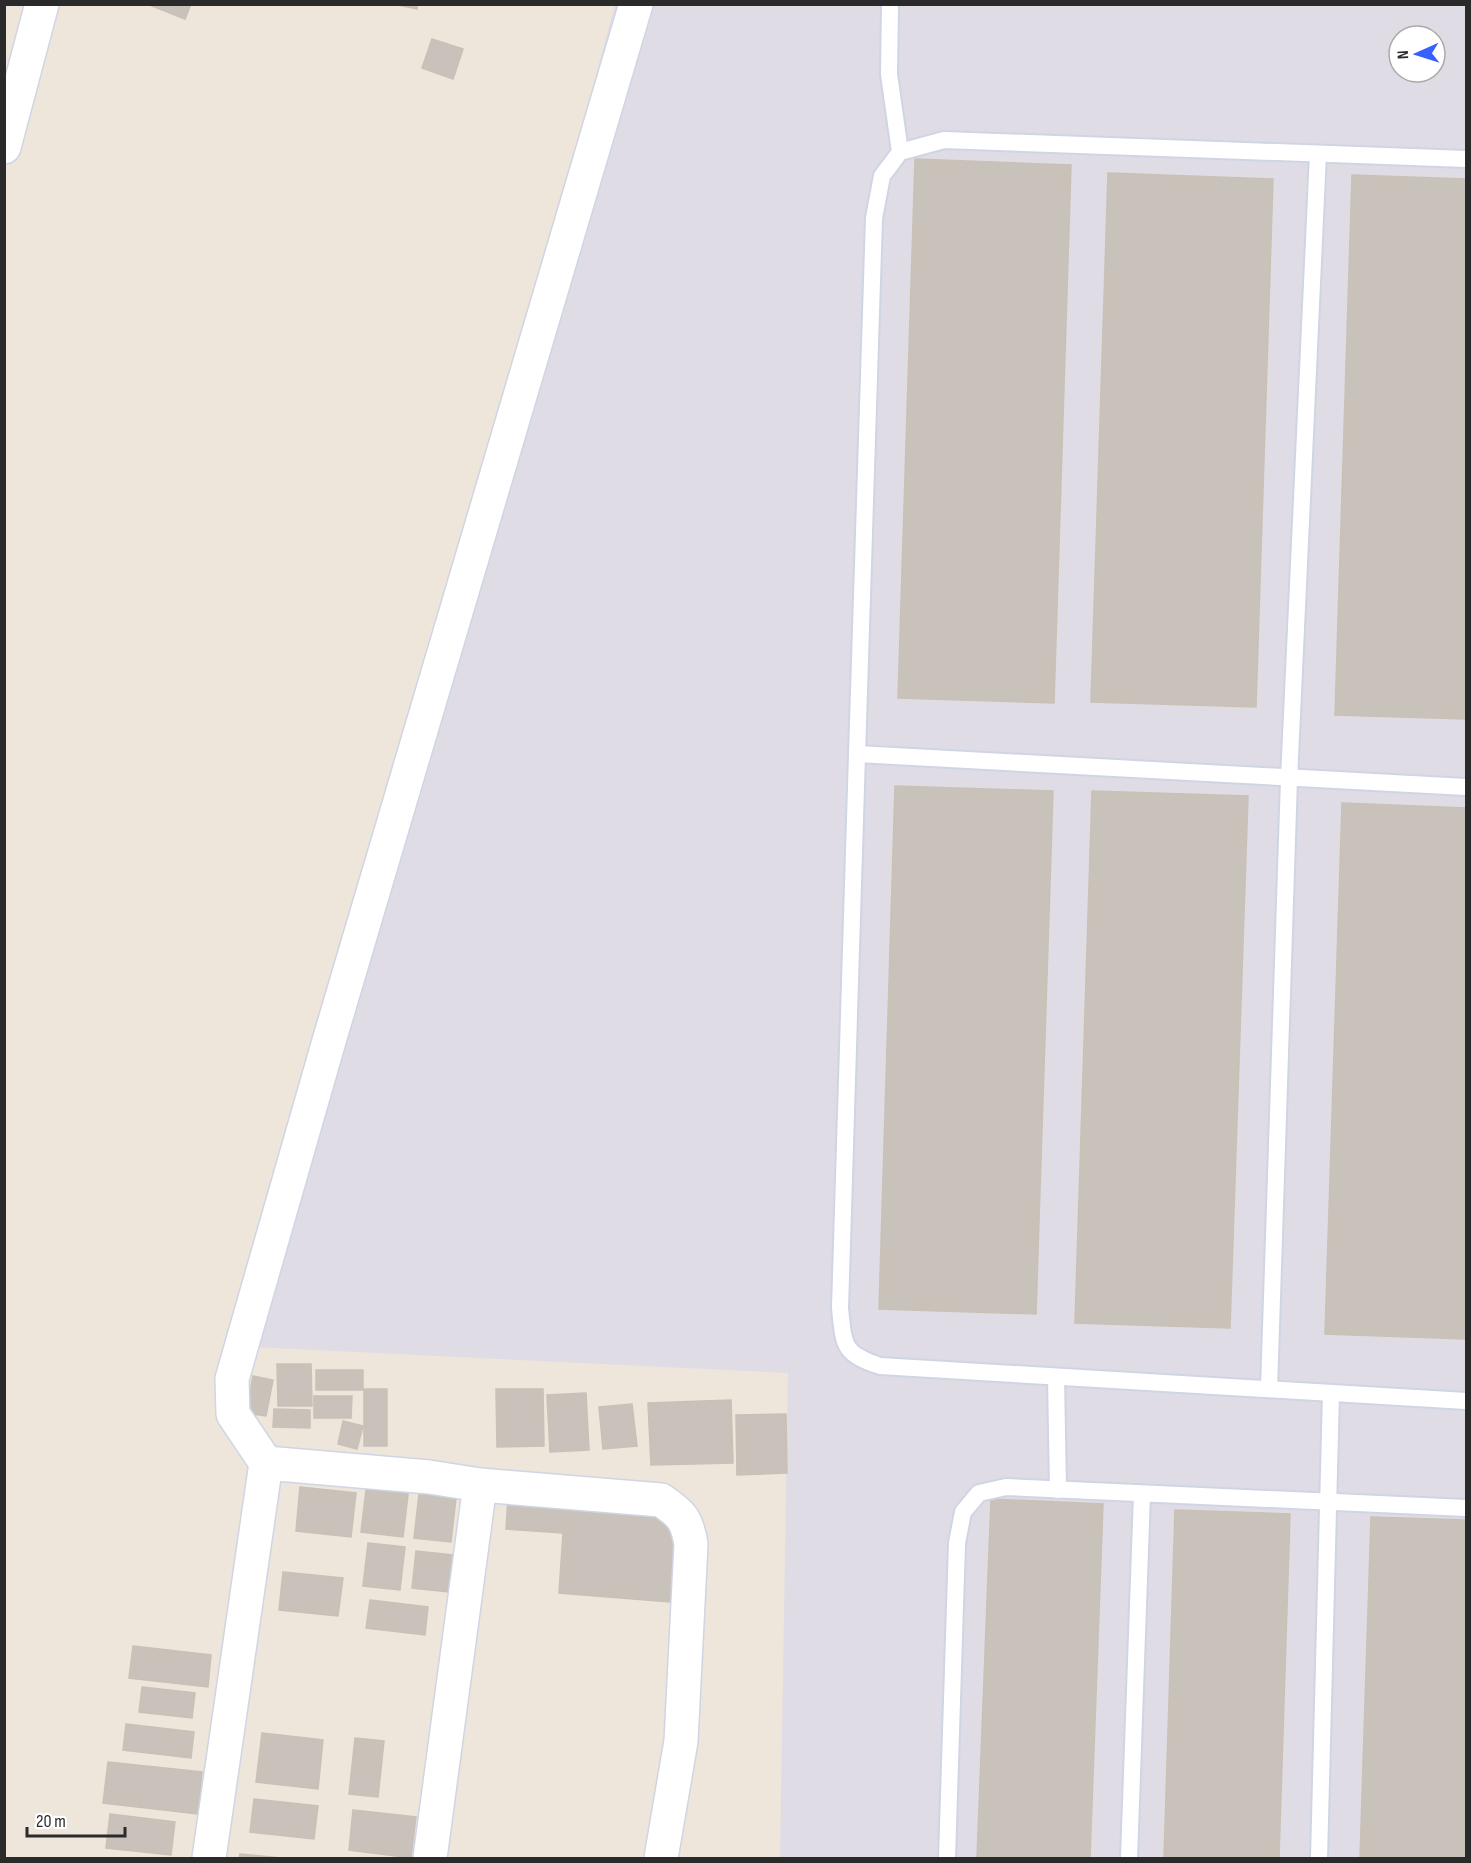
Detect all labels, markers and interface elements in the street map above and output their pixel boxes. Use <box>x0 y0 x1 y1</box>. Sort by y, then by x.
north arrow <box>1387 24 1447 84</box>
text: N <box>1394 50 1413 59</box>
scale bar <box>27 1800 124 1838</box>
text: 20 m <box>36 1811 66 1832</box>

